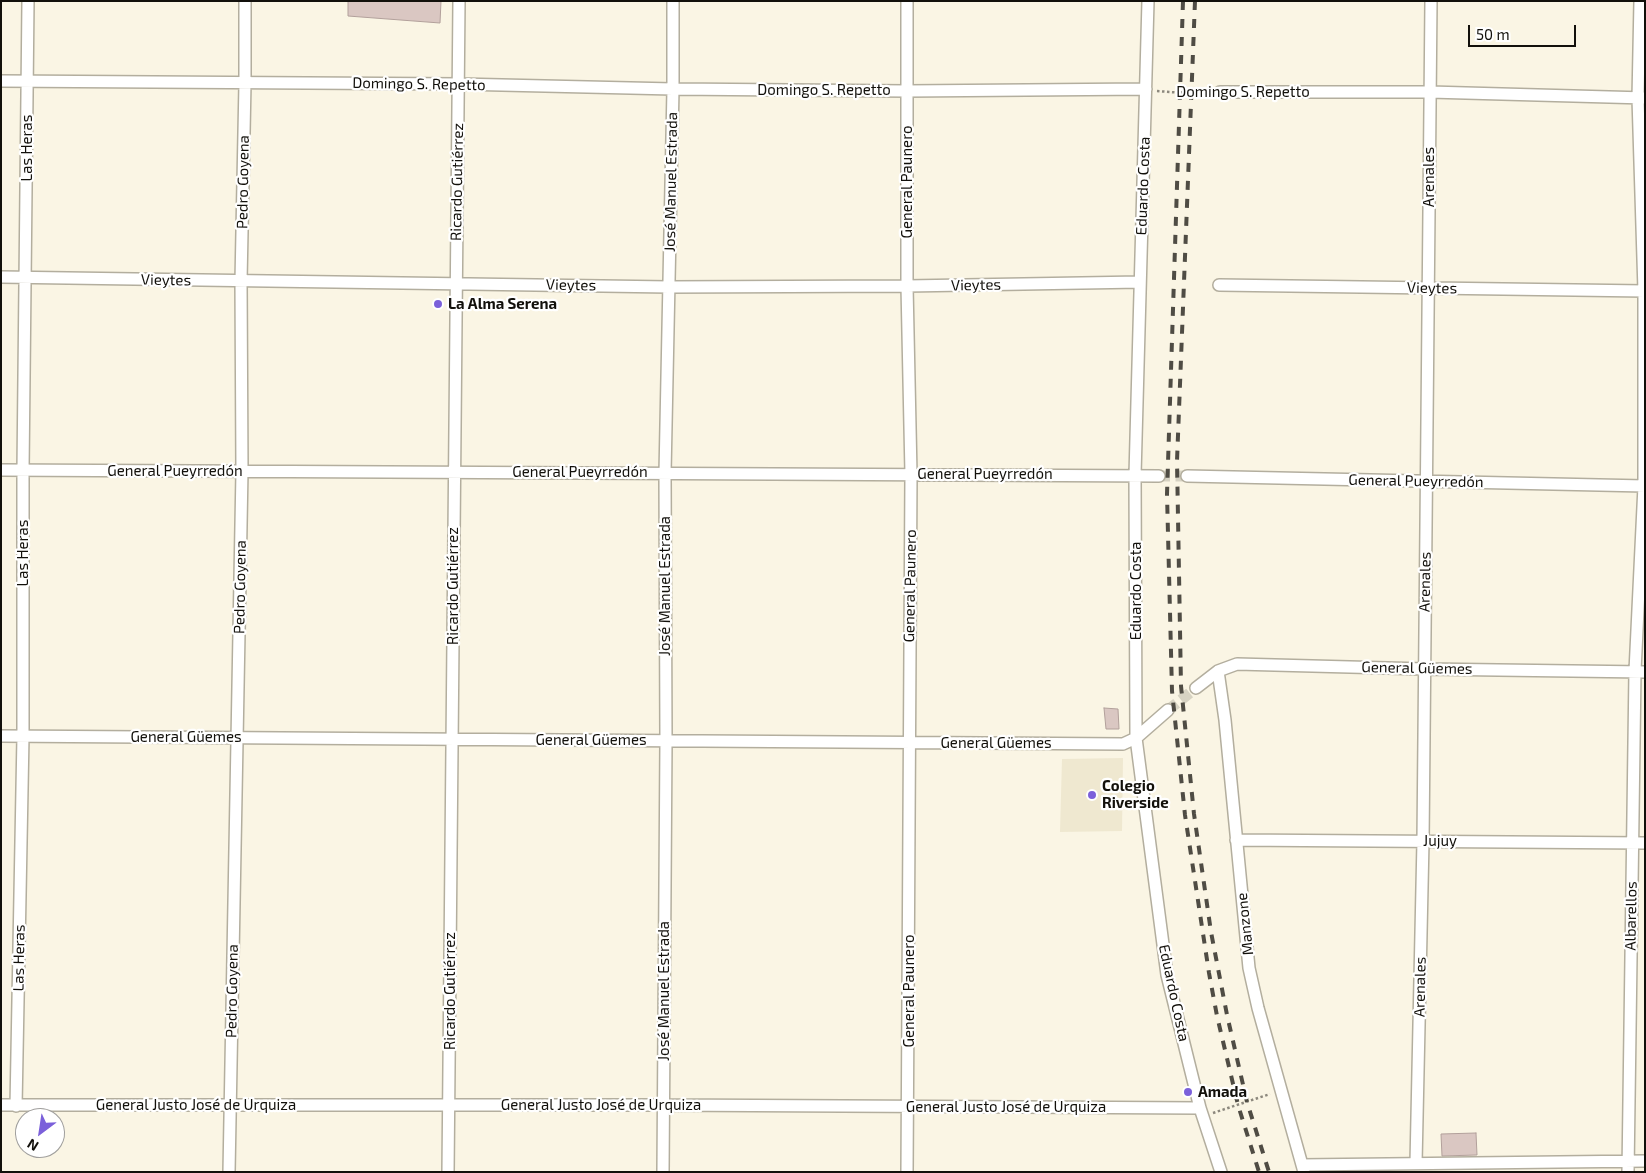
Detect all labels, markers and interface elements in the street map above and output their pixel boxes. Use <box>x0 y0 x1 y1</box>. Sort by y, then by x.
scale bar <box>1471 15 1578 47</box>
text: 50 m <box>1476 25 1510 43</box>
street label: Domingo S. Repetto <box>352 74 486 94</box>
street label: Domingo S. Repetto <box>757 81 891 99</box>
street label: Domingo S. Repetto <box>1176 83 1310 101</box>
street label: José Manuel Estrada <box>661 112 681 252</box>
street label: Las Heras <box>18 115 36 181</box>
street label: Ricardo Gutiérrez <box>447 123 467 241</box>
street label: General Paunero <box>898 126 916 238</box>
street label: Pedro Goyena <box>233 135 253 229</box>
street label: Eduardo Costa <box>1132 136 1154 236</box>
street label: Arenales <box>1420 147 1438 207</box>
street label: Vieytes <box>141 271 191 289</box>
street label: Vieytes <box>546 276 596 294</box>
street label: Vieytes <box>951 276 1001 294</box>
street label: Vieytes <box>1407 279 1457 297</box>
place label: La Alma Serena <box>448 295 557 313</box>
marker: La Alma Serena <box>432 298 444 310</box>
street label: General Pueyrredón <box>107 462 243 480</box>
street label: General Pueyrredón <box>512 463 648 481</box>
street label: General Pueyrredón <box>917 465 1053 483</box>
street label: General Pueyrredón <box>1348 471 1484 491</box>
street label: José Manuel Estrada <box>656 516 674 656</box>
street label: Las Heras <box>14 520 32 586</box>
street label: Ricardo Gutiérrez <box>444 527 462 645</box>
street label: General Paunero <box>900 529 920 643</box>
street label: Pedro Goyena <box>230 540 250 634</box>
street label: Eduardo Costa <box>1127 542 1145 640</box>
street label: Arenales <box>1415 552 1435 612</box>
street label: General Güemes <box>1361 658 1473 678</box>
street label: General Güemes <box>130 728 242 746</box>
street label: General Güemes <box>535 731 647 749</box>
street label: General Güemes <box>940 734 1052 752</box>
place label: Colegio Riverside <box>1102 777 1169 812</box>
marker: Colegio Riverside <box>1086 789 1098 801</box>
street label: Jujuy <box>1423 832 1457 850</box>
street label: Albarellos <box>1621 881 1641 951</box>
street label: Manzone <box>1233 892 1257 956</box>
street label: José Manuel Estrada <box>655 921 673 1061</box>
street label: Las Heras <box>9 924 29 992</box>
street label: Ricardo Gutiérrez <box>441 932 459 1050</box>
street label: General Paunero <box>900 935 918 1047</box>
street label: Eduardo Costa <box>1155 943 1193 1043</box>
street label: Pedro Goyena <box>222 944 242 1038</box>
street label: Arenales <box>1410 957 1430 1017</box>
place label: Amada <box>1198 1083 1247 1101</box>
marker: Amada <box>1182 1086 1194 1098</box>
street label: General Justo José de Urquiza <box>96 1096 296 1114</box>
street label: General Justo José de Urquiza <box>501 1096 701 1114</box>
street label: General Justo José de Urquiza <box>906 1098 1106 1116</box>
north arrow <box>15 1108 65 1158</box>
text: N <box>24 1136 41 1155</box>

